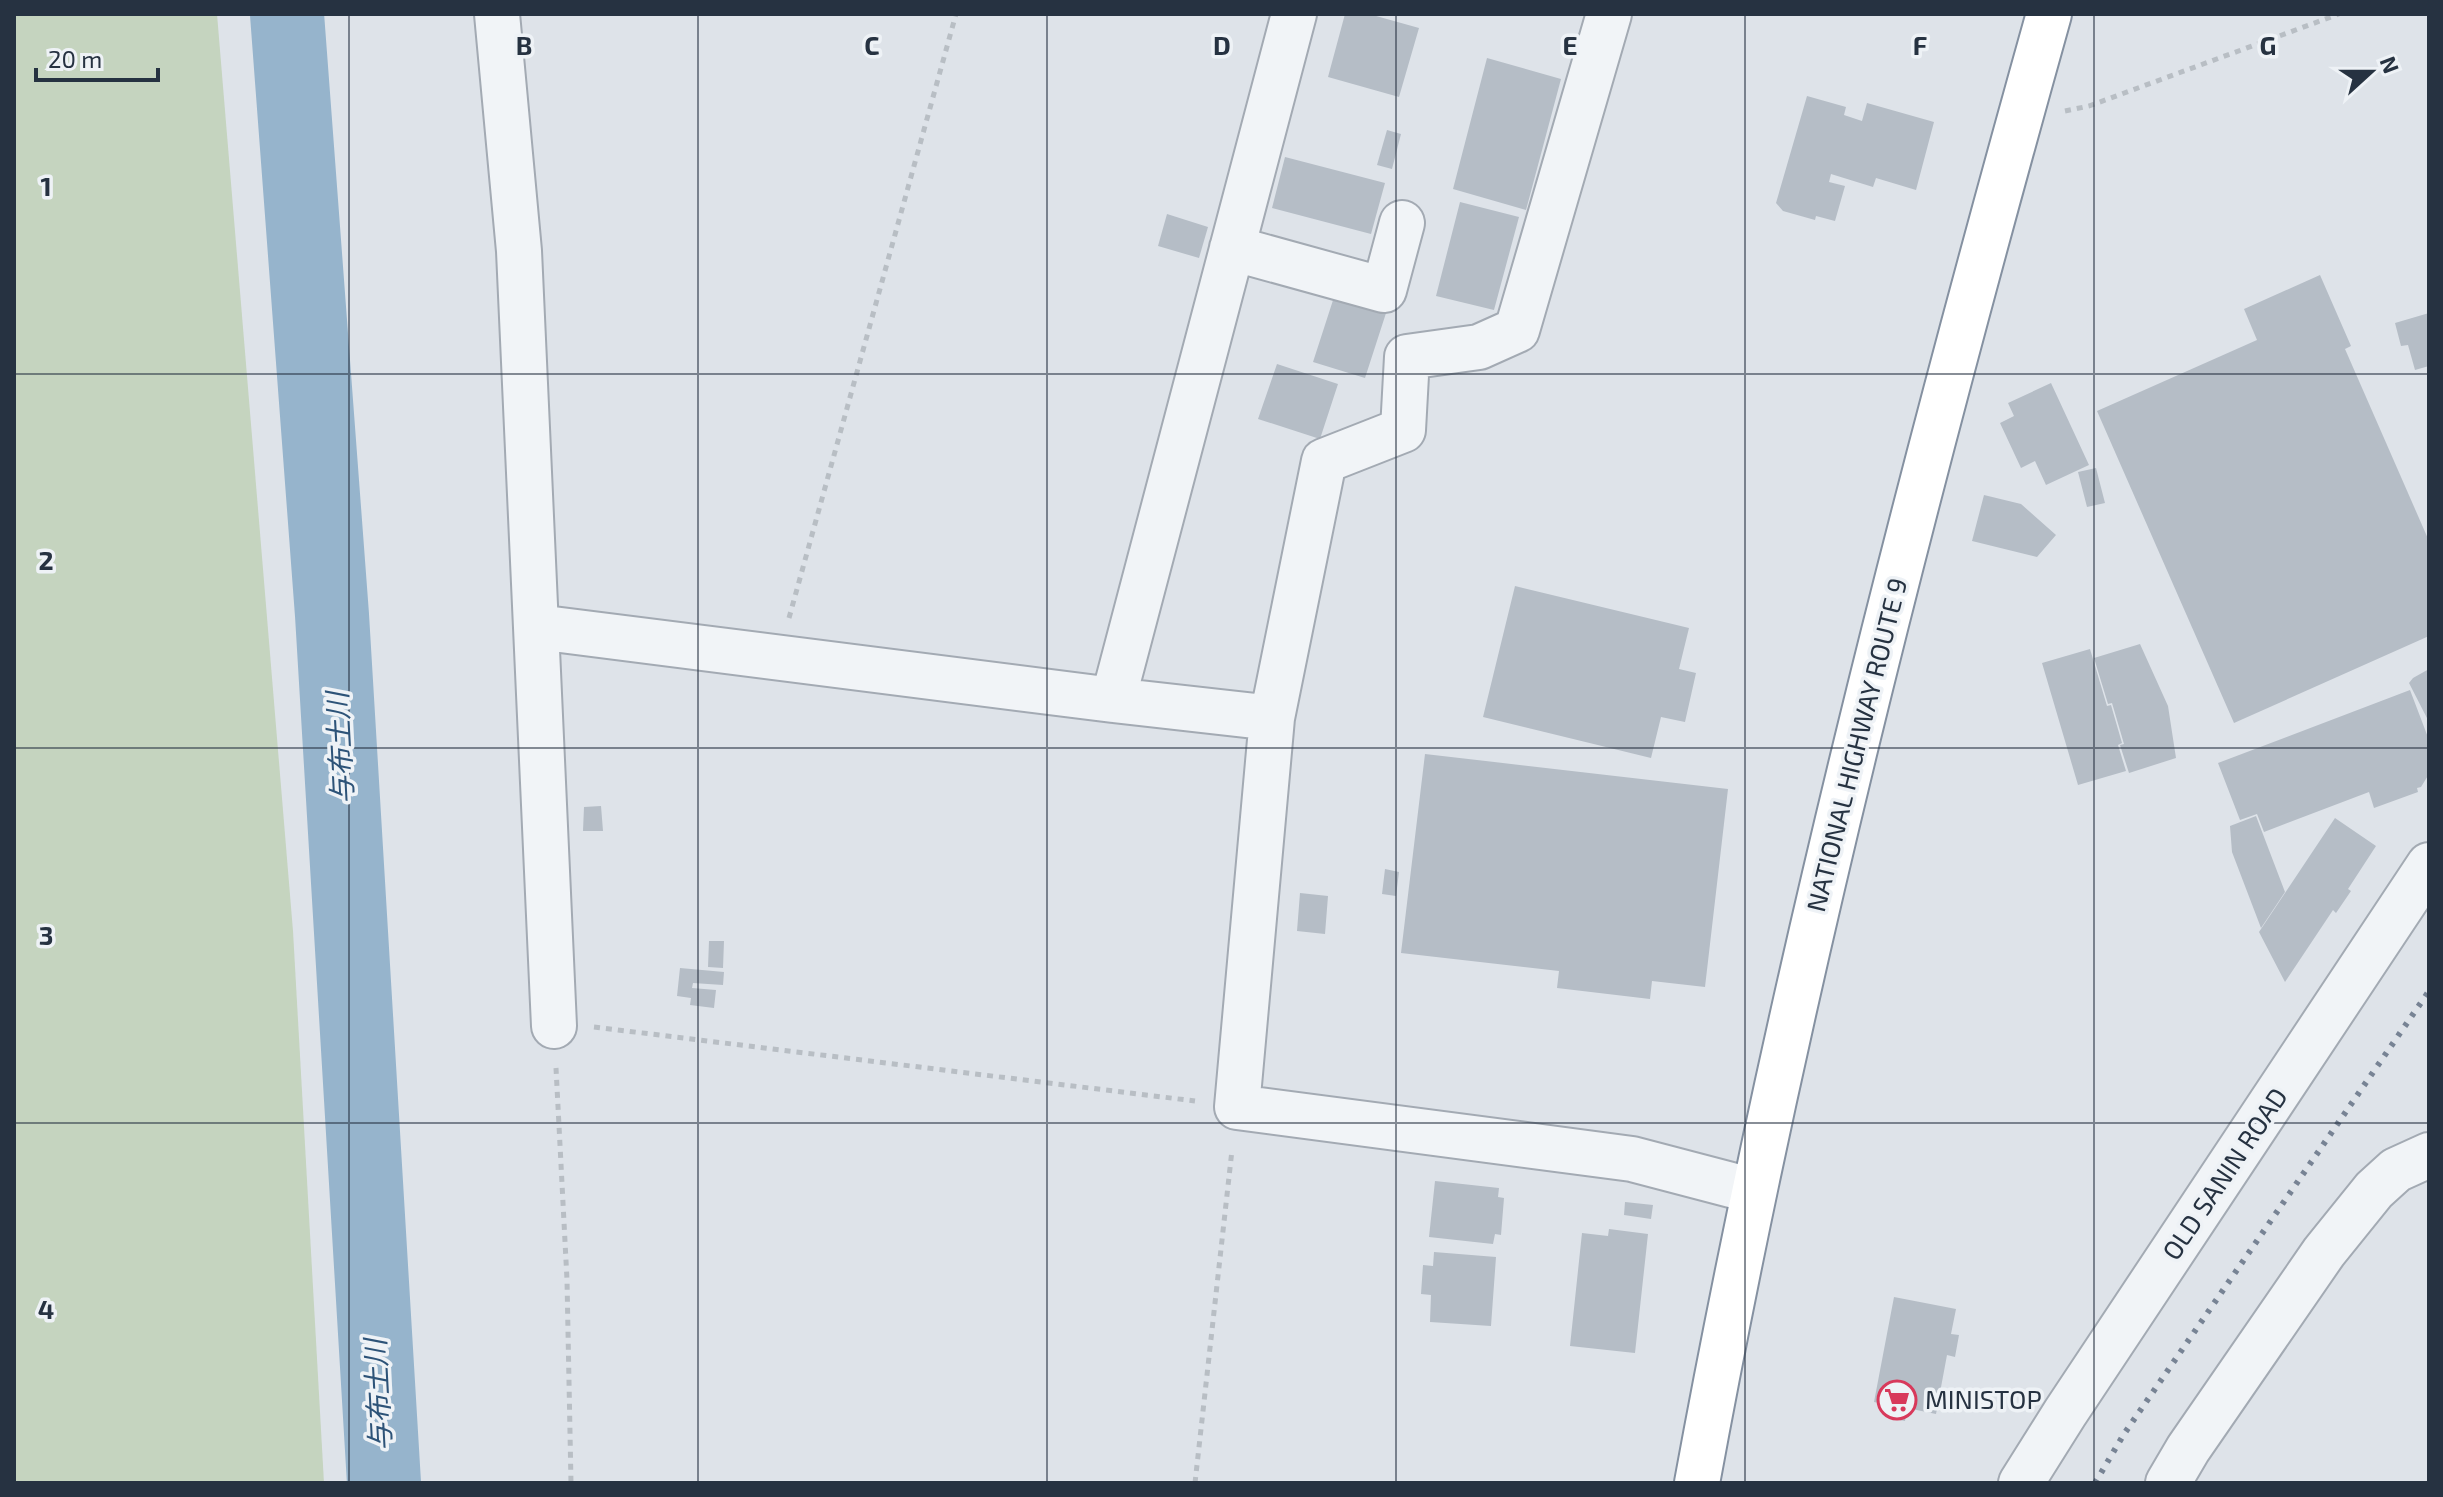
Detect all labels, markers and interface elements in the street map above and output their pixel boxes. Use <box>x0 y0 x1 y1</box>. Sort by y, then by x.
text: B <box>516 29 532 60</box>
text: C <box>864 29 880 60</box>
text: D <box>1213 29 1231 60</box>
text: E <box>1562 29 1578 60</box>
text: F <box>1913 29 1927 60</box>
text: G <box>2260 29 2276 60</box>
scale bar <box>36 32 158 82</box>
north arrow <box>2331 32 2411 112</box>
text: 20 m <box>48 44 102 73</box>
text: N <box>2376 52 2406 77</box>
text: 1 <box>40 170 52 201</box>
text: 2 <box>38 544 54 575</box>
street label: NATIONAL HIGHWAY ROUTE 9 <box>1799 574 1912 915</box>
water label: 与布土川 <box>319 688 359 805</box>
text: 3 <box>39 919 53 950</box>
street label: OLD SANIN ROAD <box>2155 1081 2293 1265</box>
text: 4 <box>38 1293 54 1324</box>
water label: 与布土川 <box>357 1335 397 1452</box>
supermarket icon: MINISTOP <box>1876 1379 1918 1421</box>
place label: MINISTOP <box>1925 1383 2042 1414</box>

